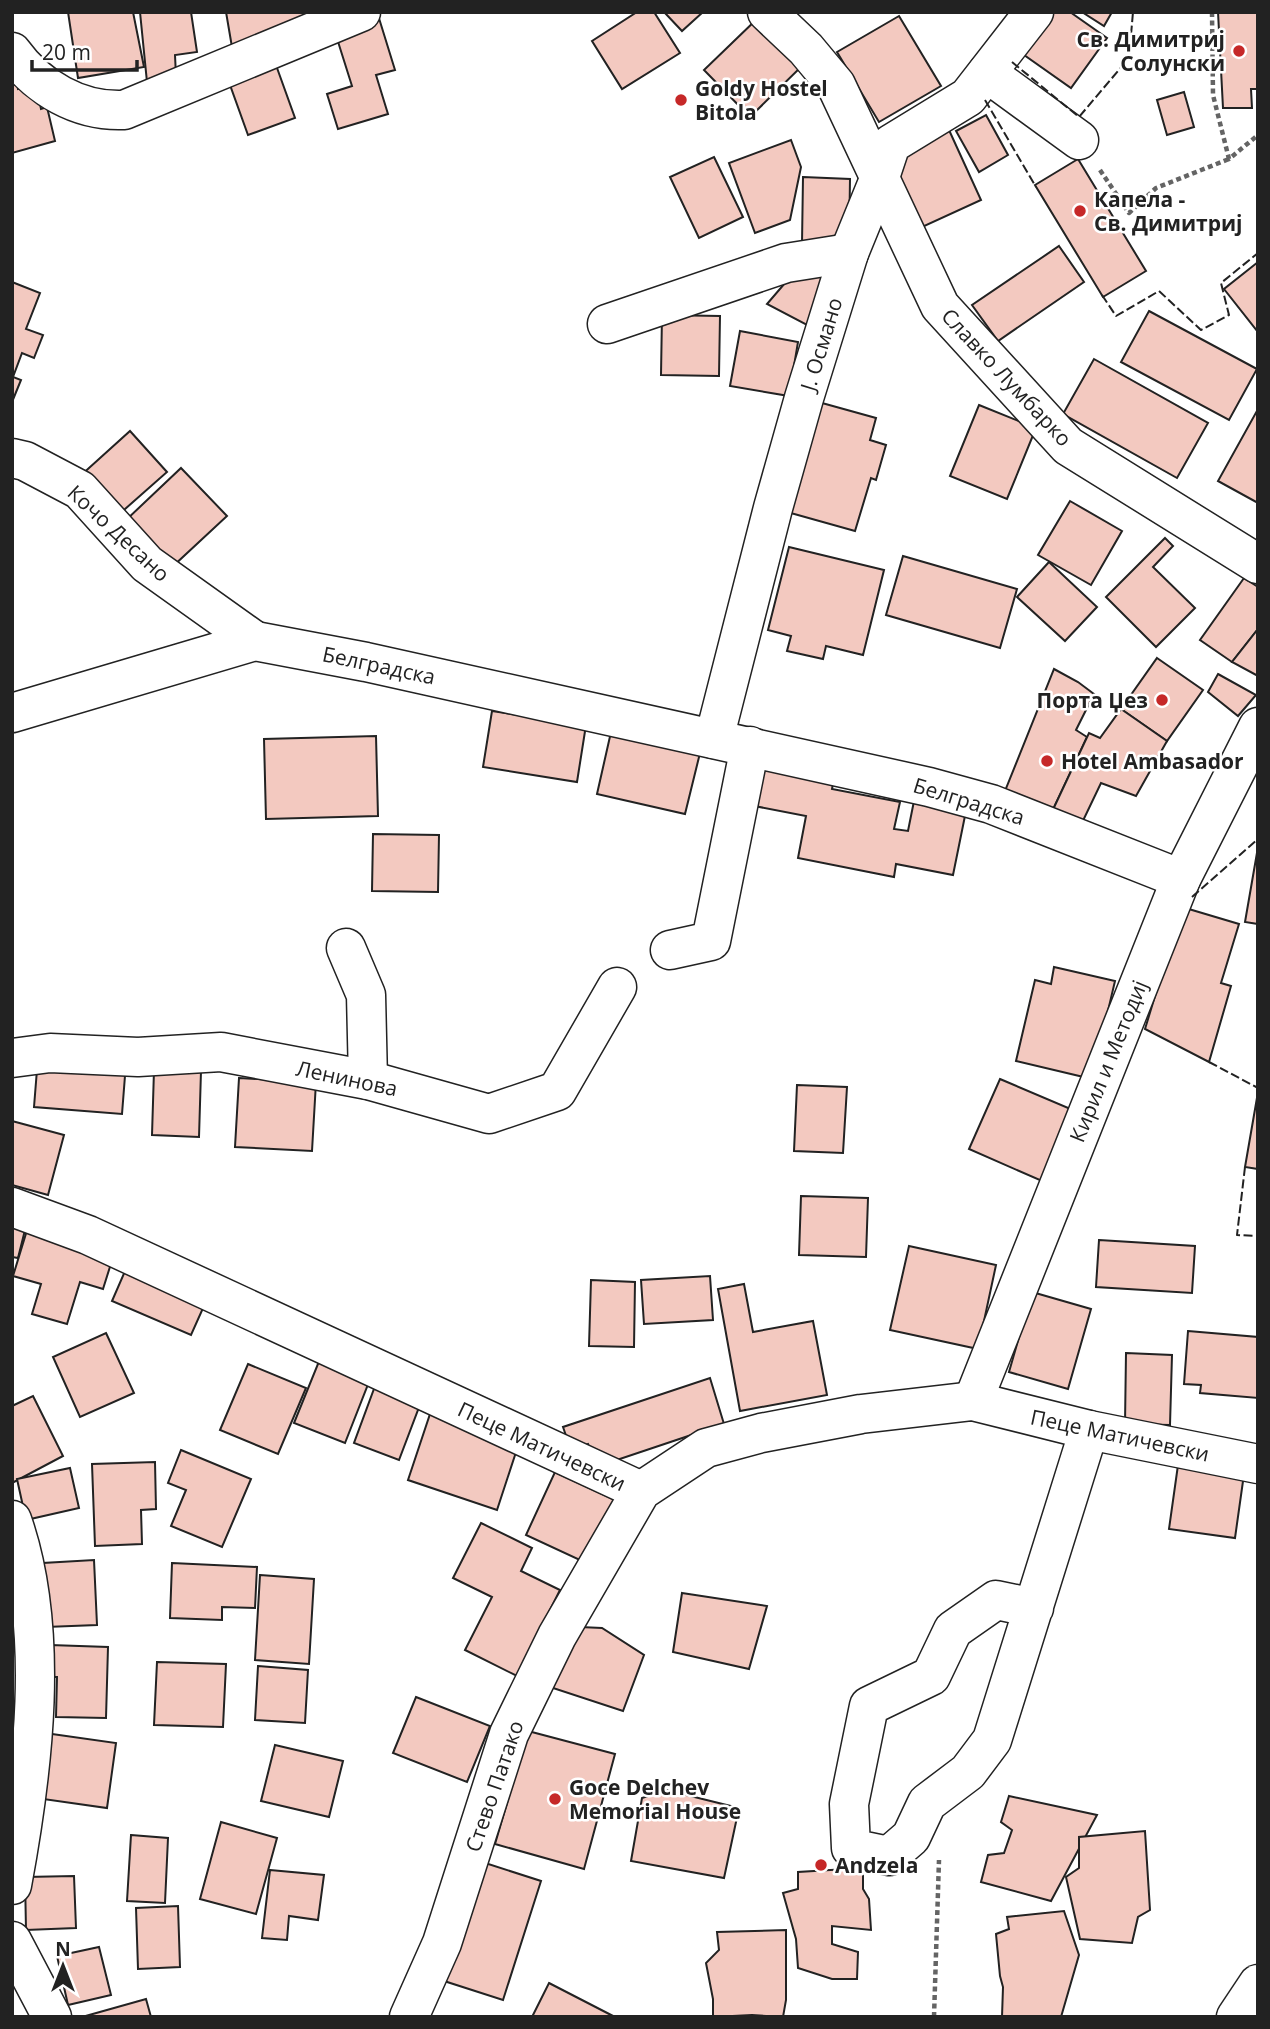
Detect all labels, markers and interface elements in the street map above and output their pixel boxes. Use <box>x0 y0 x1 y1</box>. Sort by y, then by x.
place label: Св. Димитриј Солунски <box>1077 25 1225 77</box>
scale bar <box>32 28 136 72</box>
text: 20 m <box>42 38 91 66</box>
marker: Св. Димитриј Солунски <box>1231 43 1247 59</box>
place label: Goldy Hostel Bitola <box>695 74 828 126</box>
marker: Goldy Hostel Bitola <box>673 92 689 108</box>
place label: Капела - Св. Димитриј <box>1094 185 1243 237</box>
marker: Капела - Св. Димитриј <box>1072 203 1088 219</box>
street label: Ј. Османо <box>793 294 848 396</box>
street label: Славко Лумбарко <box>936 302 1078 452</box>
street label: Кочо Десано <box>62 478 176 588</box>
street label: Белградска <box>320 639 438 691</box>
place label: Порта Џез <box>1037 686 1148 714</box>
marker: Порта Џез <box>1154 692 1170 708</box>
place label: Hotel Ambasador <box>1061 747 1244 775</box>
marker: Hotel Ambasador <box>1039 753 1055 769</box>
street label: Белградска <box>910 771 1028 831</box>
street label: Кирил и Методиј <box>1063 976 1153 1146</box>
street label: Ленинова <box>294 1054 400 1102</box>
street label: Пеце Матичевски <box>454 1395 630 1497</box>
street label: Пеце Матичевски <box>1028 1402 1212 1468</box>
street label: Стево Патако <box>458 1717 530 1855</box>
place label: Goce Delchev Memorial House <box>569 1773 741 1825</box>
marker: Goce Delchev Memorial House <box>547 1791 563 1807</box>
place label: Andzela <box>835 1851 918 1879</box>
marker: Andzela <box>813 1857 829 1873</box>
north arrow <box>28 1931 98 2001</box>
text: N <box>55 1936 71 1962</box>

